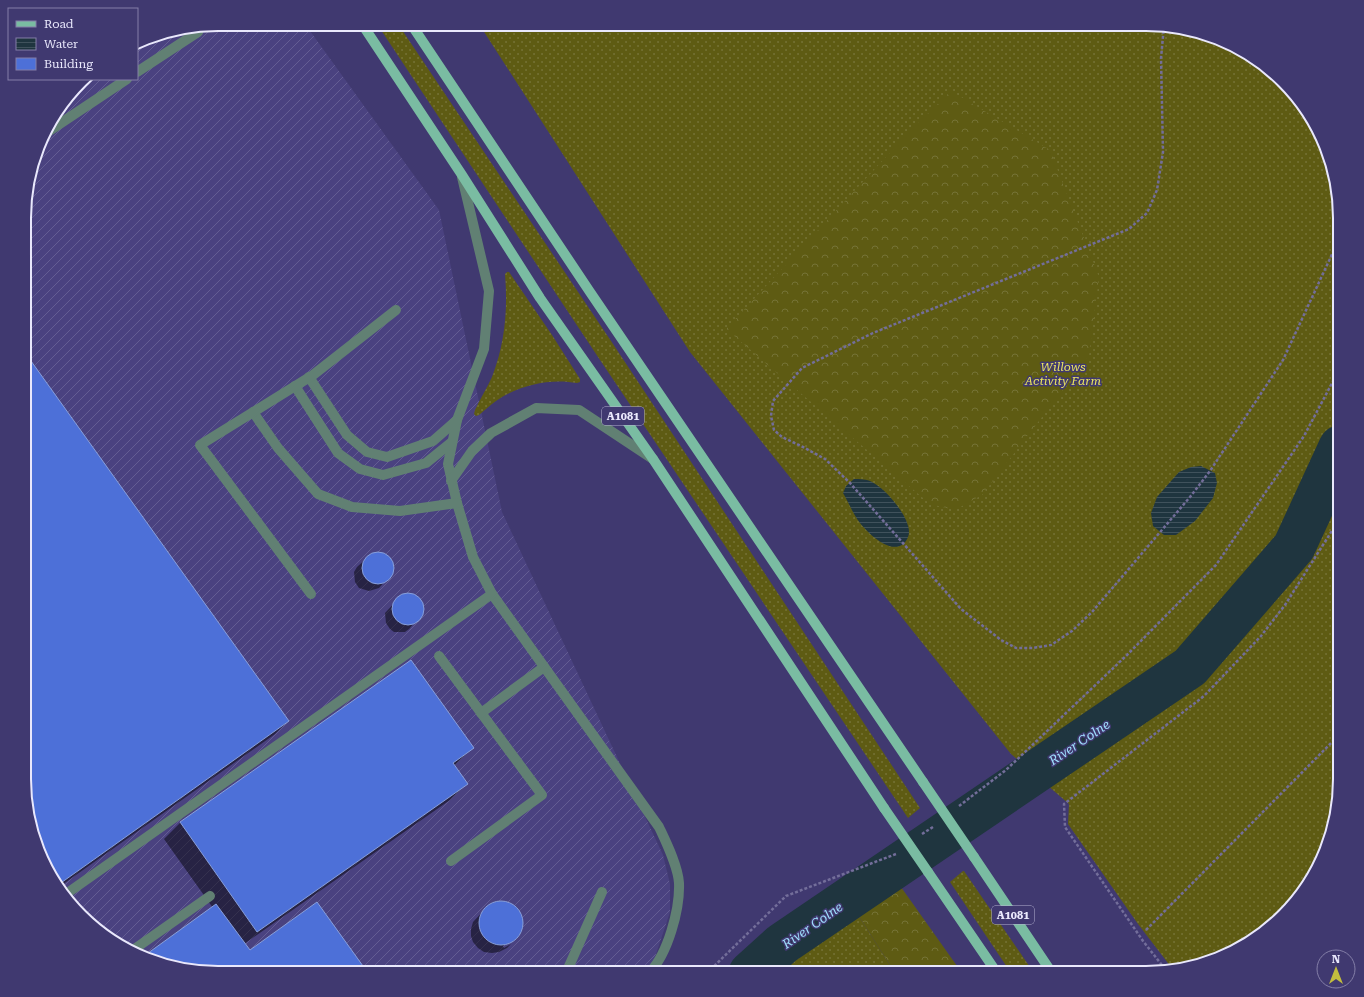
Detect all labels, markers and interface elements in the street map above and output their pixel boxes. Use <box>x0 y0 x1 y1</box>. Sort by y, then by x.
legend <box>8 8 138 80</box>
text: Road <box>44 17 74 31</box>
text: Water <box>44 37 78 51</box>
text: Building <box>44 57 93 71</box>
park label: Willows Activity Farm <box>1024 360 1101 388</box>
road number: A1081 <box>602 407 644 425</box>
water label: River Colne <box>1045 716 1113 769</box>
water label: River Colne <box>778 899 846 952</box>
road number: A1081 <box>992 906 1034 924</box>
north arrow <box>1316 949 1356 989</box>
text: N <box>1332 953 1341 966</box>

